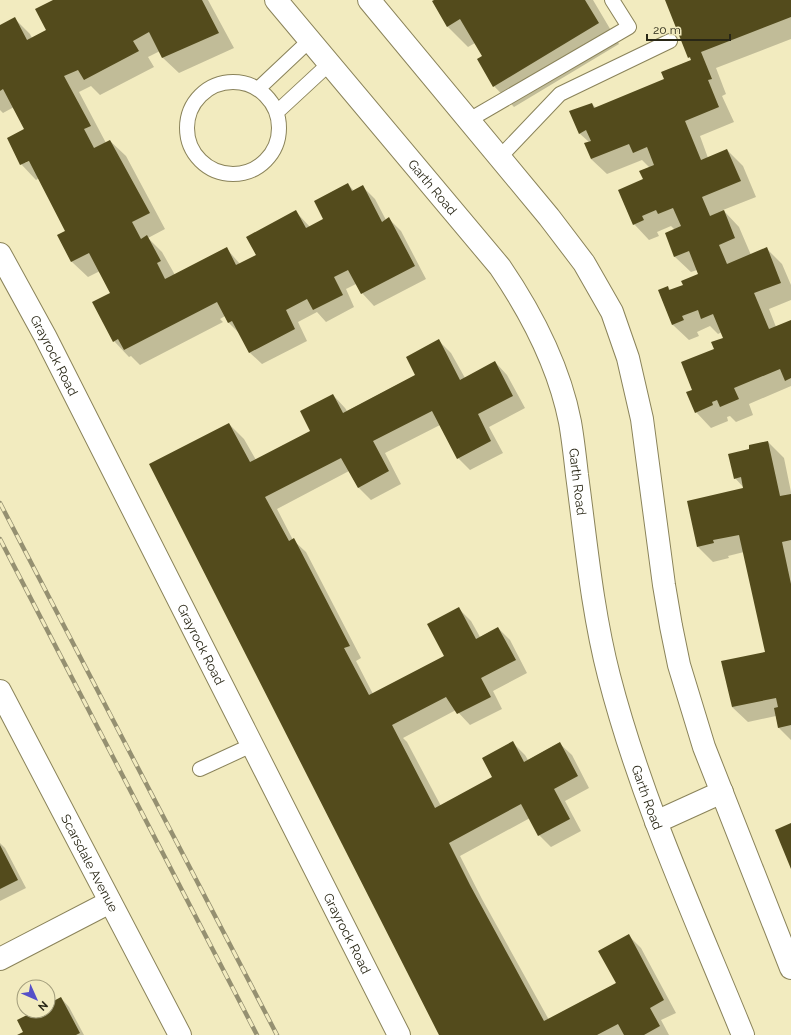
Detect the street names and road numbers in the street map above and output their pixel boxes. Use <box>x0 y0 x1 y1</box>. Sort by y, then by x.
street label: Garth Road <box>405 156 460 218</box>
street label: Grayrock Road <box>27 312 81 398</box>
street label: Garth Road <box>566 447 590 516</box>
street label: Grayrock Road <box>174 601 228 687</box>
street label: Garth Road <box>629 763 666 832</box>
street label: Scarsdale Avenue <box>58 812 122 915</box>
street label: Grayrock Road <box>321 890 374 976</box>

